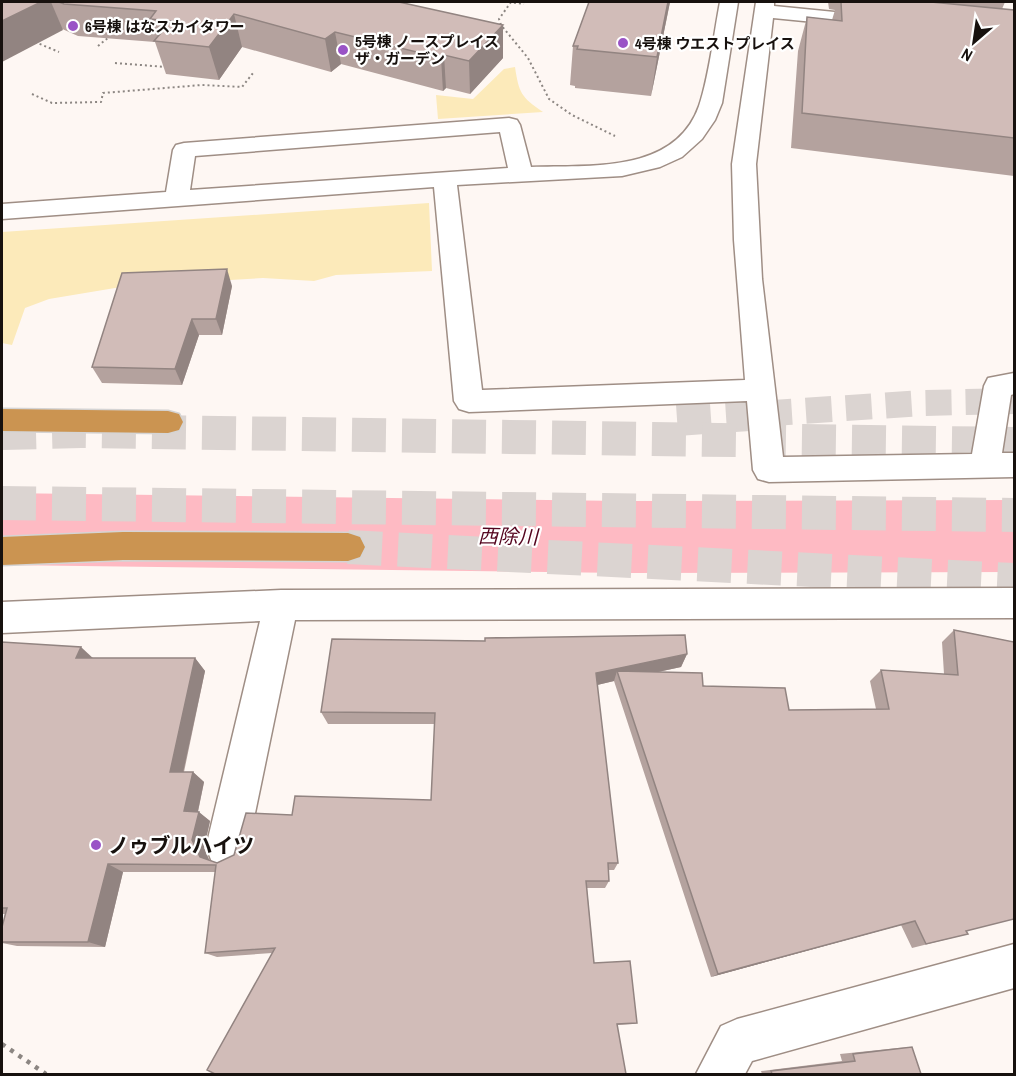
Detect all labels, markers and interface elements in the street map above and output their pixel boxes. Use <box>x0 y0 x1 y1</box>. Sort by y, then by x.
north arrow <box>944 12 1004 72</box>
place label: 6号棟 はなスカイタワー <box>85 16 245 37</box>
marker: 6号棟 はなスカイタワー <box>66 19 80 33</box>
place label: 5号棟 ノースプレイス ザ・ガーデン <box>355 31 499 69</box>
place label: 4号棟 ウエストプレイス <box>635 33 795 54</box>
marker: 4号棟 ウエストプレイス <box>616 36 630 50</box>
marker: 5号棟 ノースプレイス ザ・ガーデン <box>336 43 350 57</box>
text: N <box>957 43 976 67</box>
water label: 西除川 <box>478 522 540 550</box>
place label: ノゥブルハイツ <box>108 831 254 860</box>
marker: ノゥブルハイツ <box>89 838 103 852</box>

